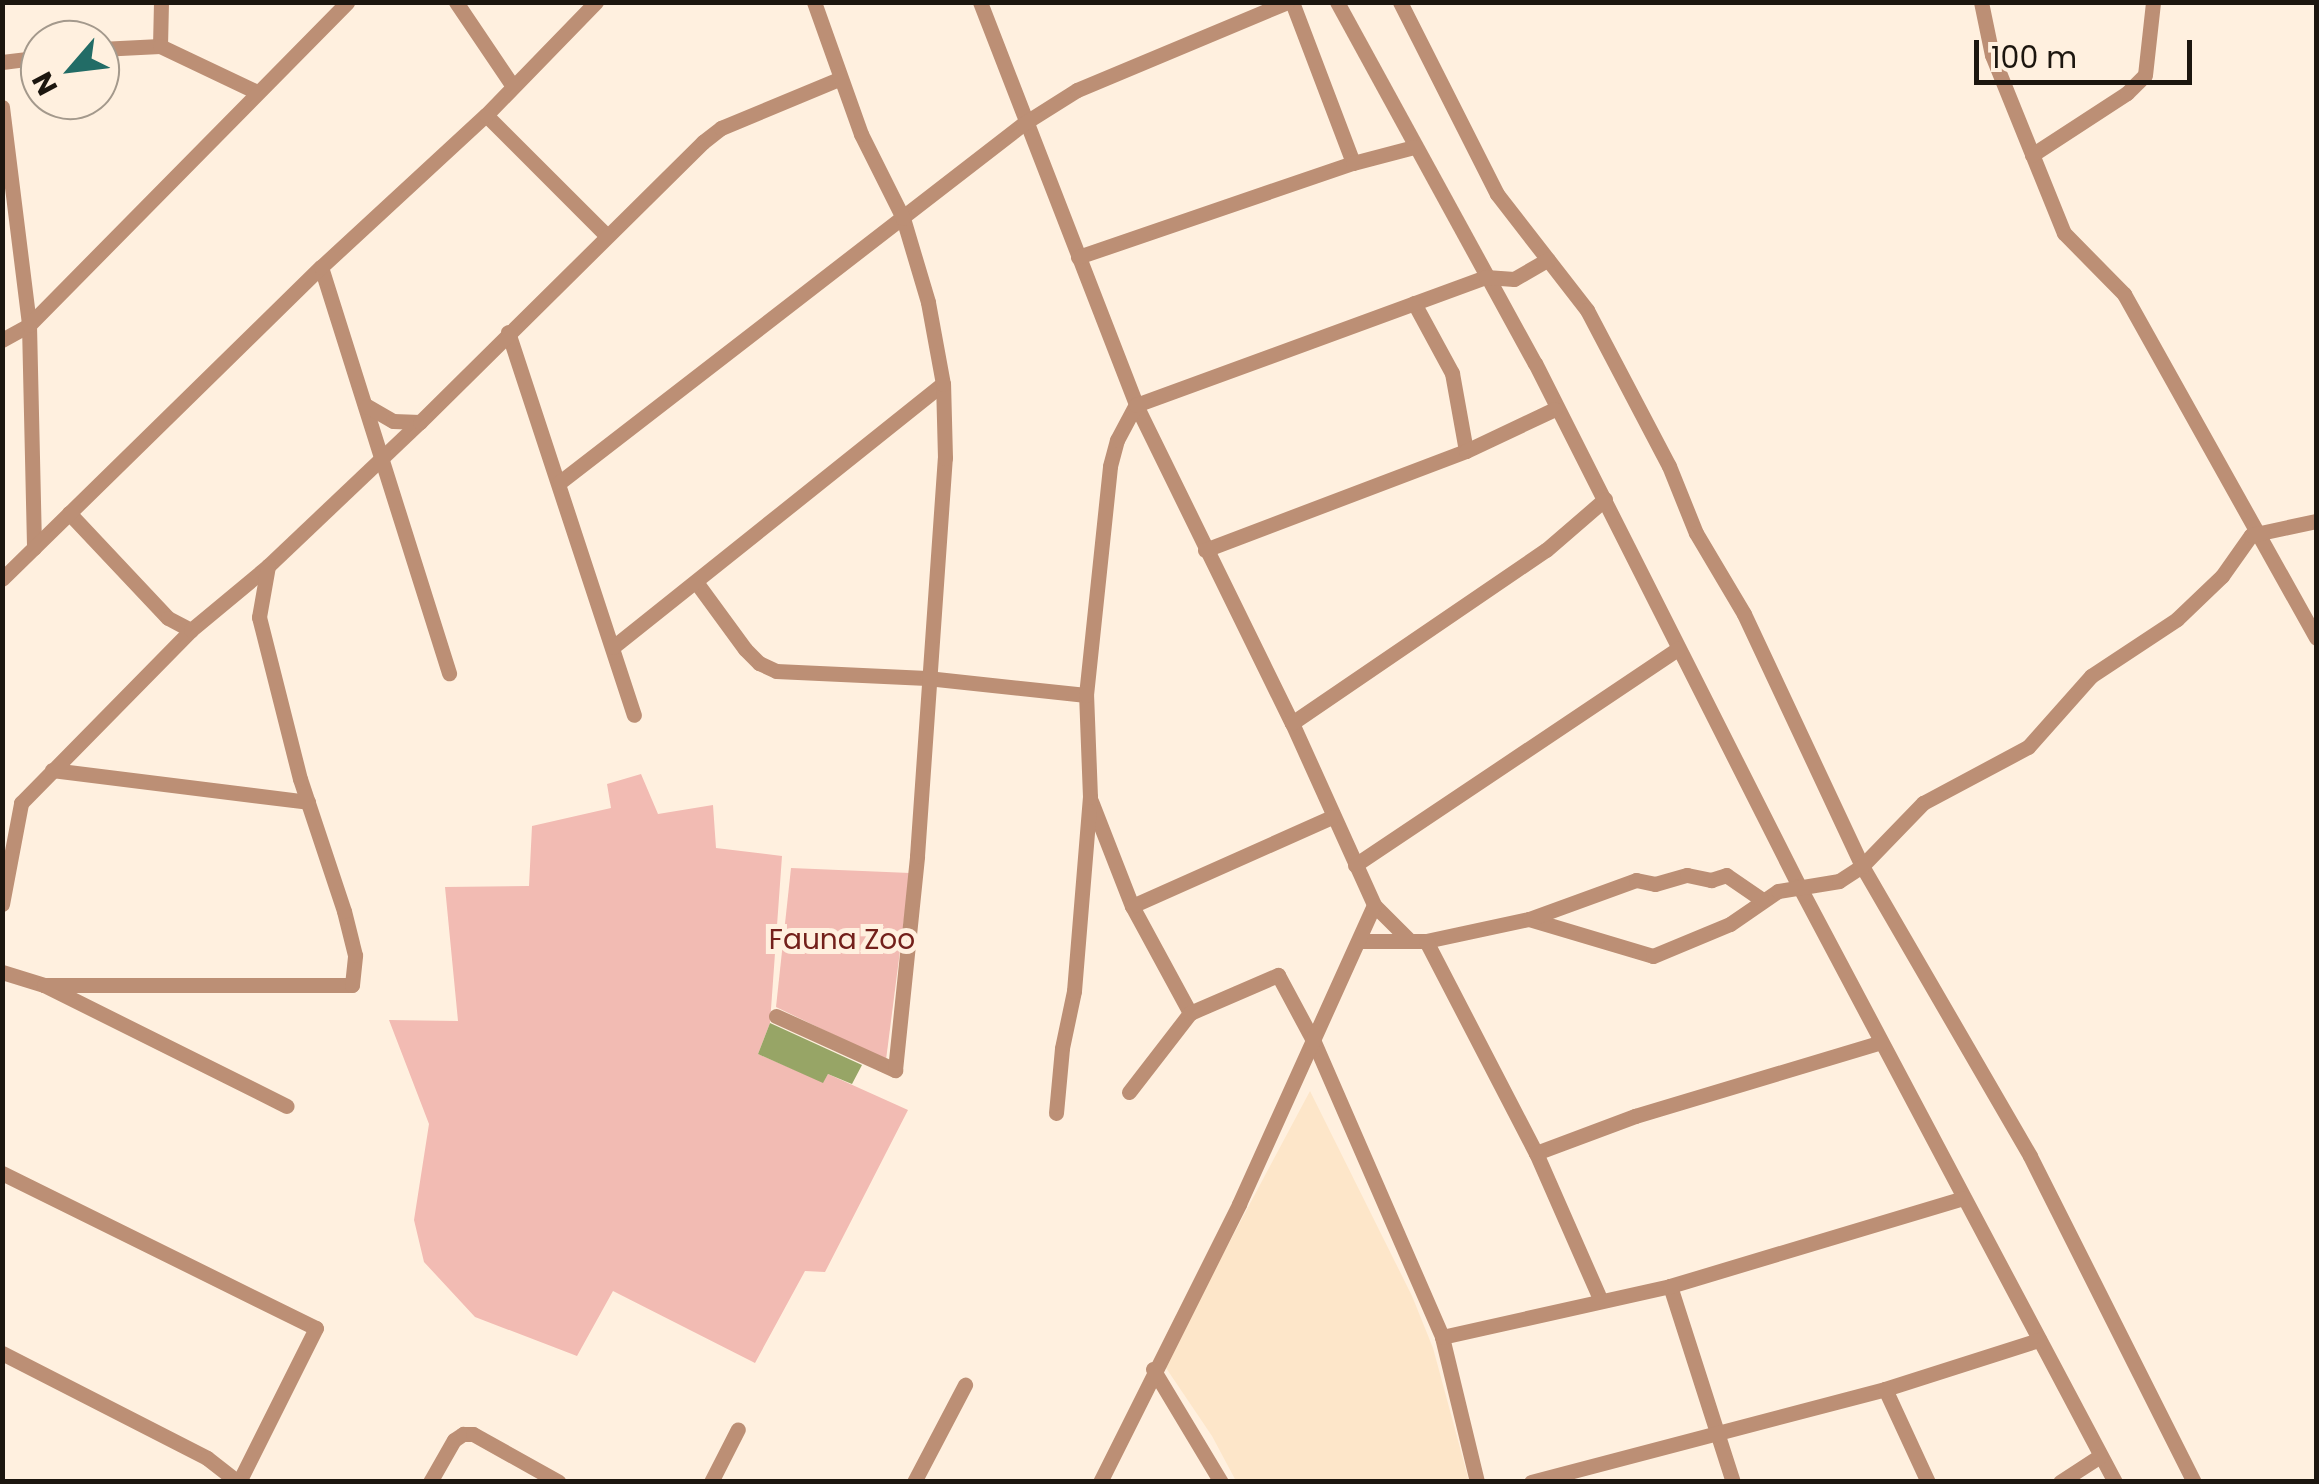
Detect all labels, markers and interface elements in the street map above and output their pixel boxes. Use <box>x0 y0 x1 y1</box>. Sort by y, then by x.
north arrow <box>20 20 120 120</box>
scale bar <box>1979 20 2196 82</box>
text: 100 m <box>1991 36 2077 79</box>
text: N <box>23 65 67 102</box>
park label: Fauna Zoo <box>769 923 915 957</box>

